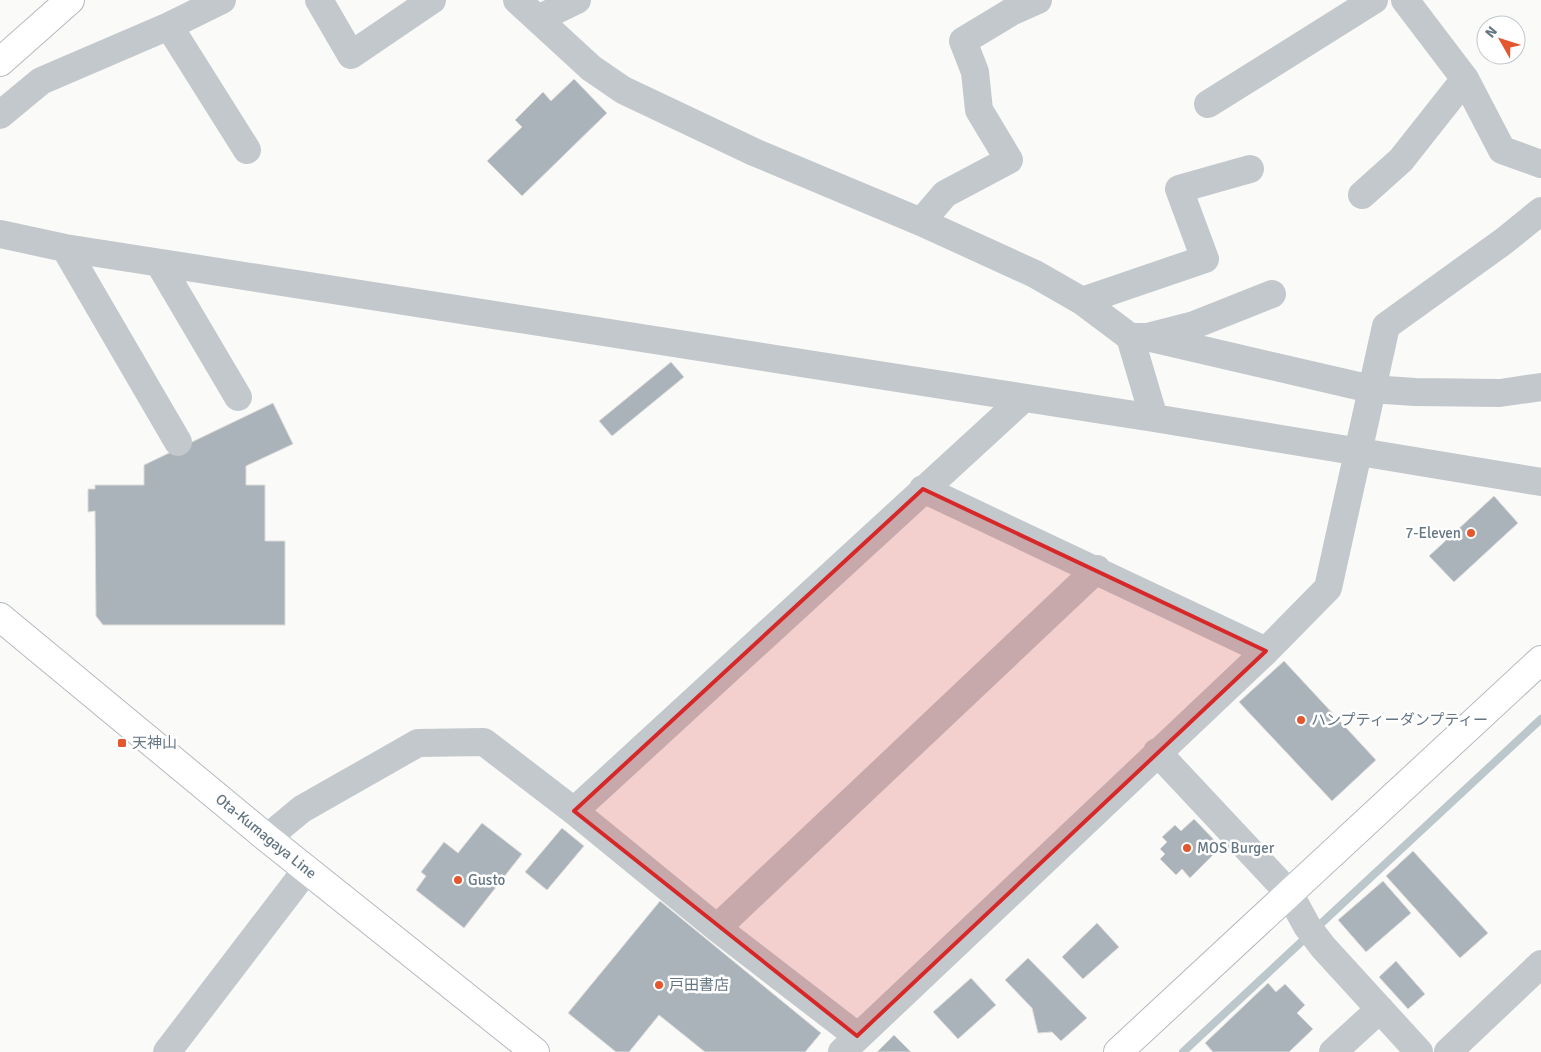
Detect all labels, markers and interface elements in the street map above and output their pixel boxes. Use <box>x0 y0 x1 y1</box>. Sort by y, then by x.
north arrow <box>1476 15 1526 65</box>
text: N <box>1482 23 1501 41</box>
place label: 7-Eleven <box>1405 524 1461 542</box>
marker: 7-Eleven <box>1465 527 1477 539</box>
place label: ハンプティーダンプティー <box>1311 711 1488 729</box>
marker: ハンプティーダンプティー <box>1295 714 1307 726</box>
place label: 天神山 <box>132 734 177 752</box>
marker: 天神山 <box>116 737 128 749</box>
street label: Ota-Kumagaya Line <box>212 790 320 882</box>
place label: MOS Burger <box>1197 839 1275 857</box>
marker: MOS Burger <box>1181 842 1193 854</box>
place label: Gusto <box>468 871 506 889</box>
marker: Gusto <box>452 874 464 886</box>
place label: 戸田書店 <box>669 976 729 994</box>
marker: 戸田書店 <box>653 979 665 991</box>

